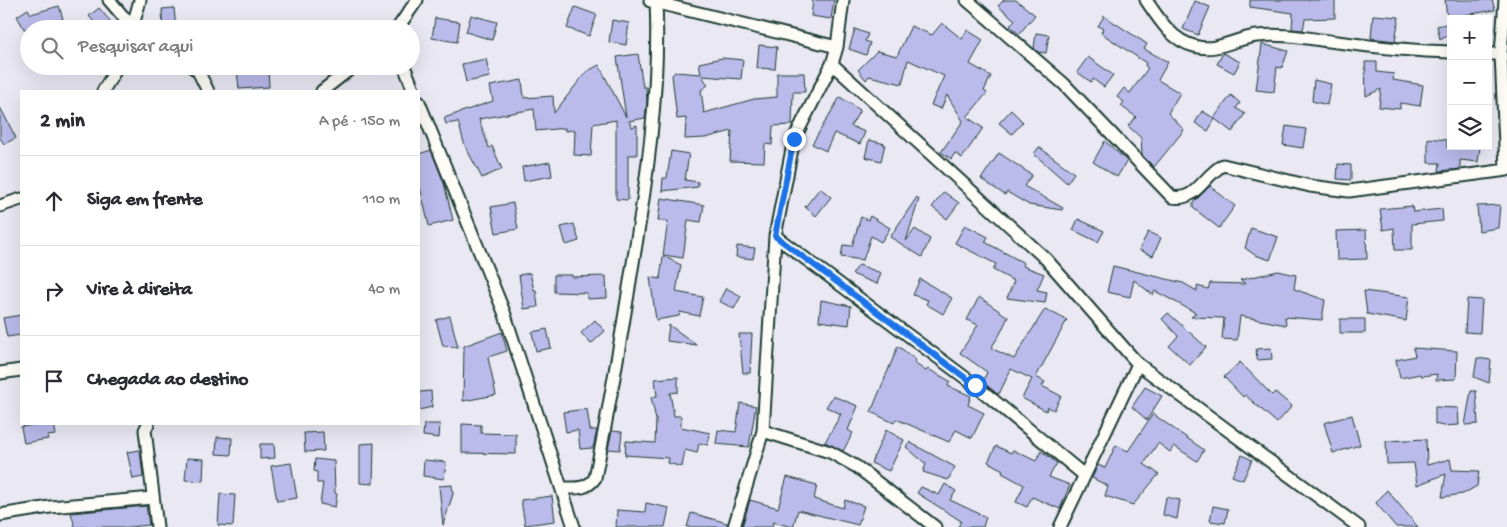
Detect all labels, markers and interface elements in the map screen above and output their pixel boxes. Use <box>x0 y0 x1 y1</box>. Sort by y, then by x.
map controls <box>1447 15 1492 150</box>
button: + <box>1447 15 1492 60</box>
search box <box>20 20 420 75</box>
icon: search <box>38 34 66 62</box>
text: Pesquisar aqui <box>78 36 193 59</box>
button: − <box>1447 60 1492 105</box>
button: layers <box>1447 105 1492 150</box>
text: 2 min <box>40 110 85 135</box>
text: A pé · 150 m <box>319 113 400 132</box>
route end <box>783 128 806 151</box>
icon: ahead <box>40 187 68 215</box>
text: Siga em frente <box>87 189 203 212</box>
text: 110 m <box>363 191 400 210</box>
icon: right <box>40 277 68 305</box>
text: Vire à direita <box>87 279 192 302</box>
text: 40 m <box>368 281 400 300</box>
icon: arrive <box>40 367 68 395</box>
text: Chegada ao destino <box>87 369 248 392</box>
route start <box>964 374 987 397</box>

